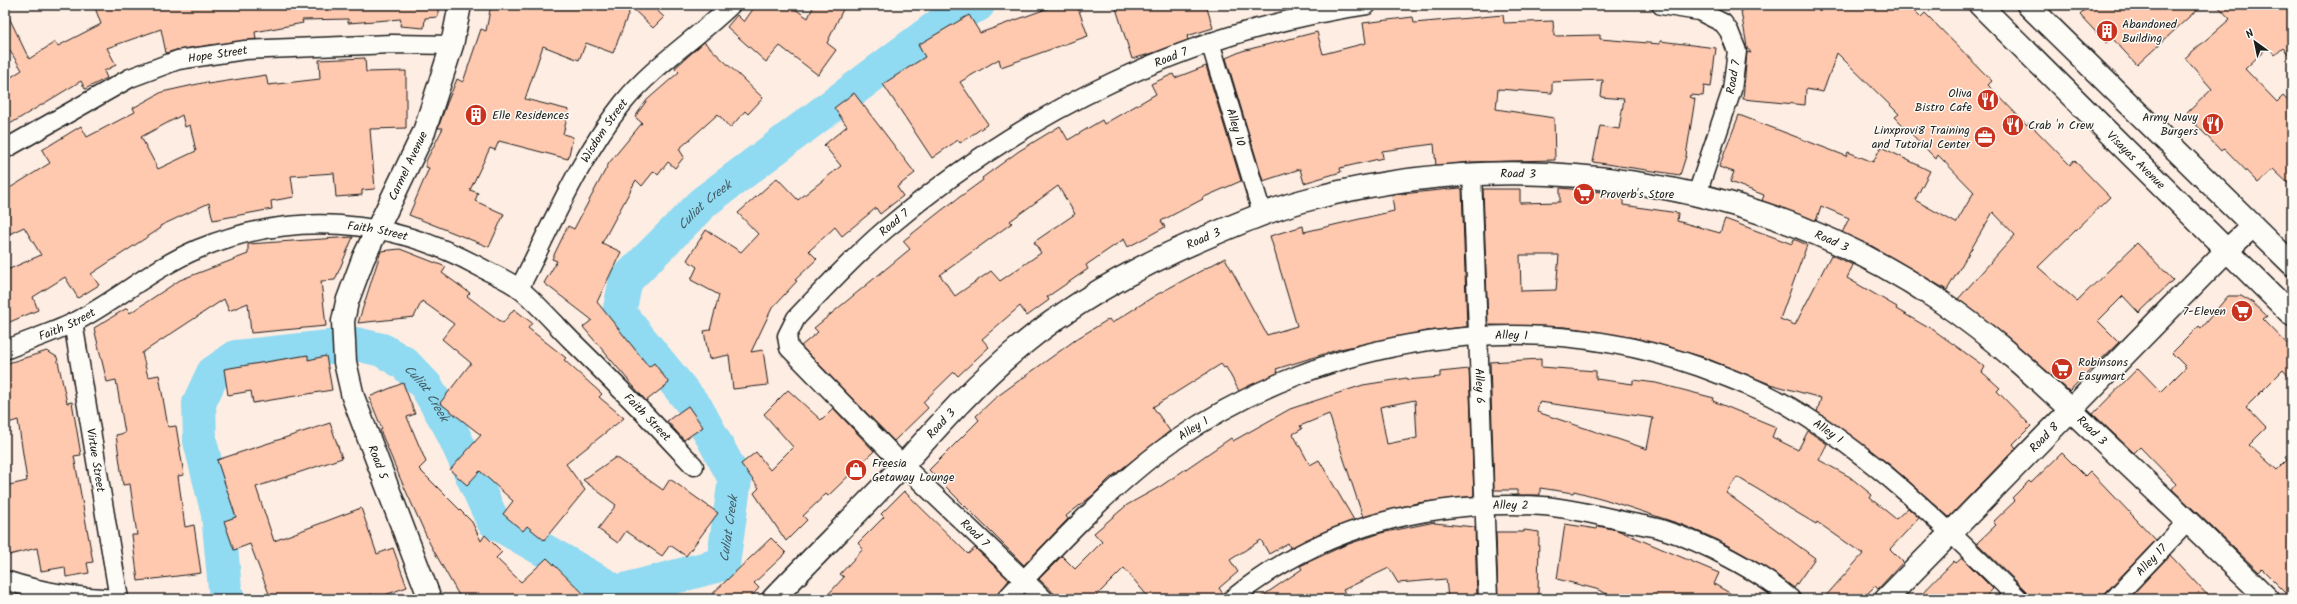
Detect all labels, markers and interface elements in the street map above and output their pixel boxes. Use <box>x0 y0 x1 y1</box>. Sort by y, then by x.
place label: Abandoned Building <box>2122 15 2178 48</box>
building icon: Abandoned Building <box>2094 18 2120 44</box>
north arrow <box>2235 22 2275 62</box>
text: N <box>2242 25 2258 44</box>
street label: Hope Street <box>187 41 249 68</box>
street label: Road 7 <box>1151 42 1191 73</box>
street label: Road 7 <box>1721 58 1746 96</box>
place label: Oliva Bistro Cafe <box>1915 84 1973 117</box>
restaurant icon: Oliva Bistro Cafe <box>1975 87 2001 113</box>
street label: Wisdom Street <box>576 94 633 166</box>
building icon: Elle Residences <box>463 102 489 128</box>
place label: Elle Residences <box>492 106 569 125</box>
street label: Alley 10 <box>1221 106 1250 149</box>
place label: Army Navy Burgers <box>2142 108 2198 141</box>
restaurant icon: Army Navy Burgers <box>2200 111 2226 137</box>
restaurant icon: Crab 'n Crew <box>2000 112 2026 138</box>
place label: Crab 'n Crew <box>2028 116 2094 135</box>
place label: Linxprovi8 Training and Tutorial Center <box>1872 121 1971 154</box>
office icon: Linxprovi8 Training and Tutorial Center <box>1972 124 1998 150</box>
street label: Carmel Avenue <box>384 127 433 204</box>
street label: Visayas Avenue <box>2102 127 2170 195</box>
street label: Road 3 <box>1500 164 1536 184</box>
water label: Culiat Creek <box>673 174 738 235</box>
supermarket icon: Proverb's Store <box>1571 181 1597 207</box>
place label: Proverb's Store <box>1600 185 1675 204</box>
street label: Road 7 <box>875 204 914 241</box>
street label: Faith Street <box>347 216 410 246</box>
street label: Road 3 <box>1183 223 1224 255</box>
street label: Road 3 <box>1811 225 1852 257</box>
supermarket icon: 7-Eleven <box>2229 298 2255 324</box>
place label: 7-Eleven <box>2183 302 2226 321</box>
street label: Faith Street <box>36 303 100 346</box>
street label: Alley 1 <box>1495 326 1528 345</box>
place label: Robinsons Easymart <box>2078 353 2128 386</box>
supermarket icon: Robinsons Easymart <box>2049 356 2075 382</box>
water label: Culiat Creek <box>399 360 455 428</box>
street label: Alley 6 <box>1469 368 1490 404</box>
street label: Faith Street <box>619 389 676 446</box>
street label: Road 3 <box>922 404 960 443</box>
street label: Road 3 <box>2072 411 2111 450</box>
street label: Alley 1 <box>1174 412 1212 446</box>
street label: Alley 1 <box>1809 414 1847 449</box>
street label: Road 8 <box>2025 418 2064 457</box>
street label: Virtue Street <box>81 427 110 494</box>
street label: Road 5 <box>362 442 393 484</box>
place label: Freesia Getaway Lounge <box>872 454 955 487</box>
shop icon: Freesia Getaway Lounge <box>843 457 869 483</box>
water label: Culiat Creek <box>714 492 745 563</box>
street label: Alley 2 <box>1492 496 1529 515</box>
street label: Road 7 <box>956 515 994 552</box>
street label: Alley 17 <box>2131 539 2172 581</box>

